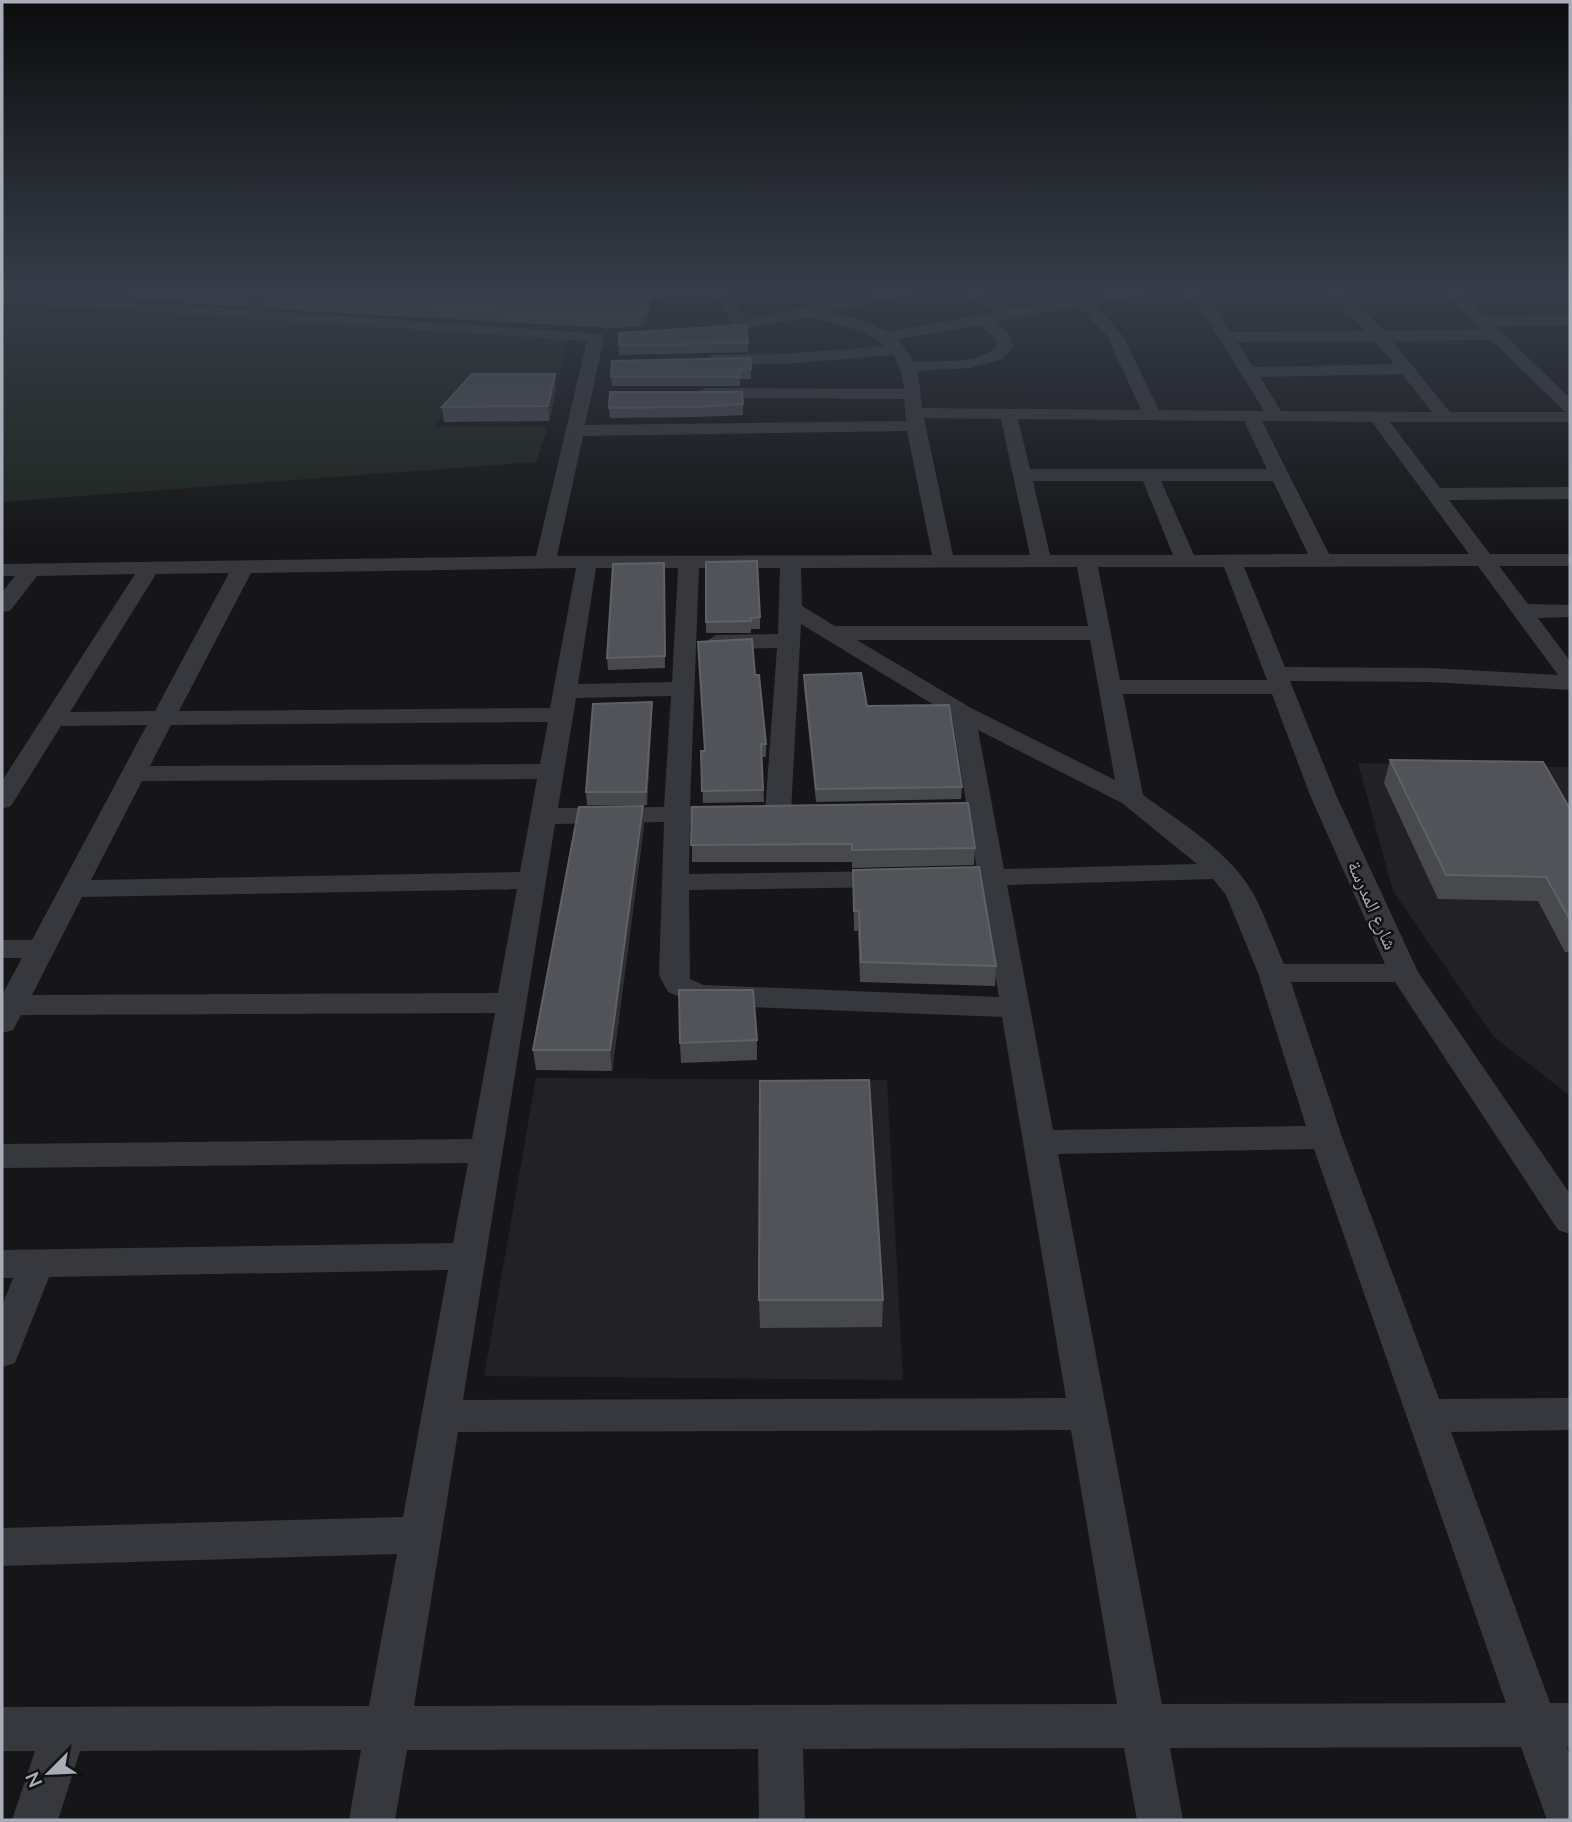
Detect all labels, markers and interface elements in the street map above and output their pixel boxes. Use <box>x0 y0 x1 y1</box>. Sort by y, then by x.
street label: شارع المدرسة <box>1341 857 1403 954</box>
north arrow <box>14 1738 84 1808</box>
text: N <box>20 1768 49 1791</box>

